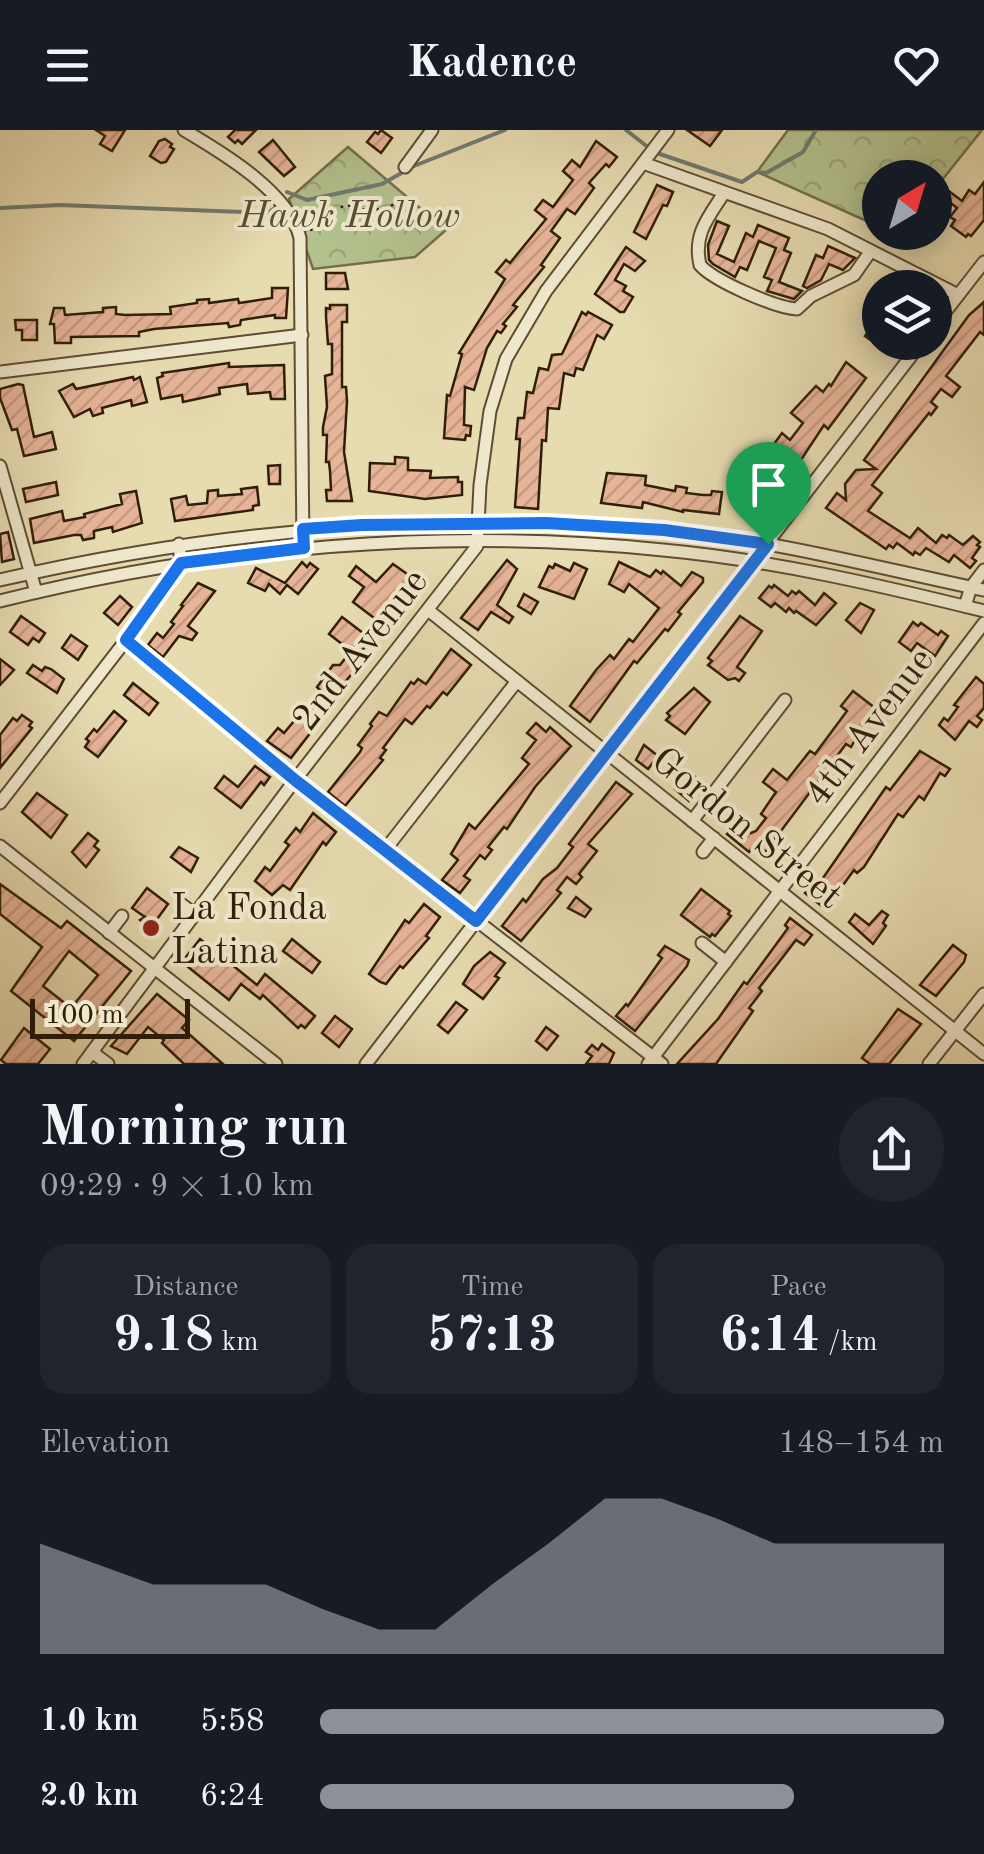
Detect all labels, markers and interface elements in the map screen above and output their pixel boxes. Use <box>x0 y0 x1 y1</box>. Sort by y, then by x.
icon: menu <box>40 38 95 93</box>
icon: heart <box>889 38 944 93</box>
text: Kadence <box>407 42 577 87</box>
north arrow <box>862 160 952 250</box>
map controls <box>862 160 952 360</box>
park label: Hawk Hollow <box>237 198 460 236</box>
button: layers <box>862 270 952 360</box>
pin <box>726 442 811 545</box>
icon: arrive <box>741 457 796 512</box>
street label: 2nd Avenue <box>287 563 436 739</box>
street label: 4th Avenue <box>799 642 942 814</box>
street label: Gordon Street <box>644 741 848 917</box>
place label: La Fonda Latina <box>171 890 327 972</box>
marker: La Fonda Latina <box>140 917 162 939</box>
scale bar <box>30 994 190 1038</box>
text: 100 m <box>45 1002 124 1030</box>
button: share <box>839 1097 944 1202</box>
text: Morning run <box>40 1102 349 1157</box>
text: 09:29 · 9 × 1.0 km <box>40 1171 314 1203</box>
text: Distance <box>133 1274 238 1302</box>
text: Time <box>461 1274 523 1302</box>
text: Pace <box>770 1274 827 1302</box>
text: 9.18 <box>113 1312 214 1362</box>
text: 57:13 <box>427 1312 557 1362</box>
text: 6:14 <box>719 1312 820 1362</box>
text: km <box>214 1329 258 1357</box>
text: /km <box>820 1329 877 1357</box>
text: Elevation <box>40 1428 170 1460</box>
text: 148–154 m <box>778 1428 944 1460</box>
text: 1.0 km <box>40 1706 139 1738</box>
text: 5:58 <box>200 1706 265 1738</box>
text: 2.0 km <box>40 1781 139 1813</box>
text: 6:24 <box>200 1781 265 1813</box>

